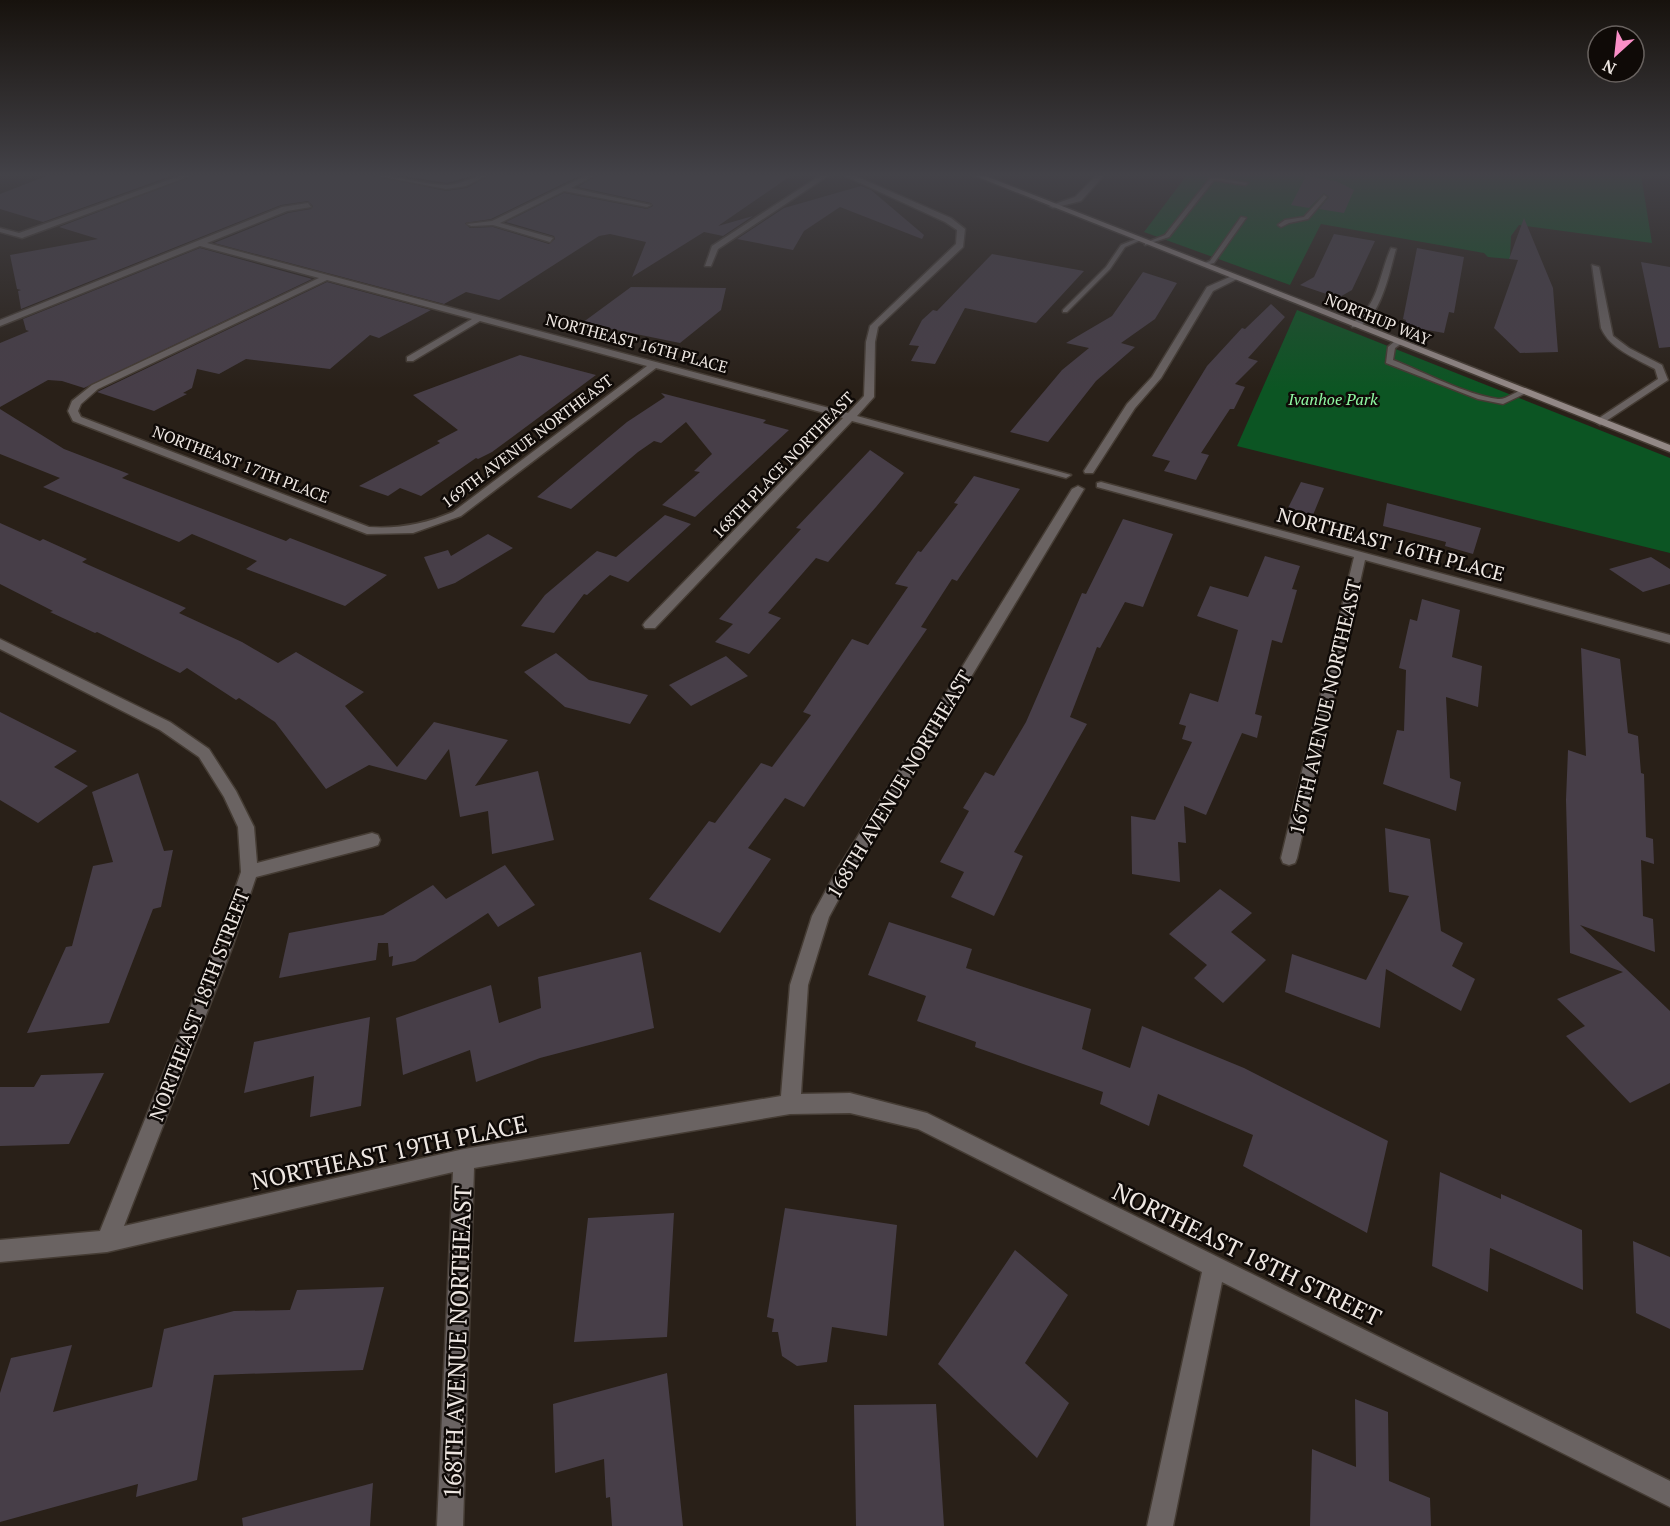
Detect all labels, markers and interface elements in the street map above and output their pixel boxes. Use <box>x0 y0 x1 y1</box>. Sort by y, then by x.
north arrow <box>1586 24 1646 84</box>
text: N <box>1599 55 1620 80</box>
street label: NORTHUP WAY <box>1322 288 1435 350</box>
street label: NORTHEAST 16TH PLACE <box>544 308 730 378</box>
street label: 169TH AVENUE NORTHEAST <box>437 369 617 513</box>
street label: 168TH PLACE NORTHEAST <box>707 387 859 543</box>
park label: Ivanhoe Park <box>1287 388 1378 410</box>
street label: NORTHEAST 17TH PLACE <box>149 420 333 508</box>
street label: NORTHEAST 16TH PLACE <box>1274 501 1508 587</box>
street label: 167TH AVENUE NORTHEAST <box>1282 577 1368 837</box>
street label: 168TH AVENUE NORTHEAST <box>820 665 978 903</box>
street label: NORTHEAST 18TH STREET <box>142 885 256 1125</box>
street label: NORTHEAST 19TH PLACE <box>248 1107 530 1197</box>
street label: NORTHEAST 18TH STREET <box>1107 1175 1387 1333</box>
street label: 168TH AVENUE NORTHEAST <box>436 1185 478 1499</box>

